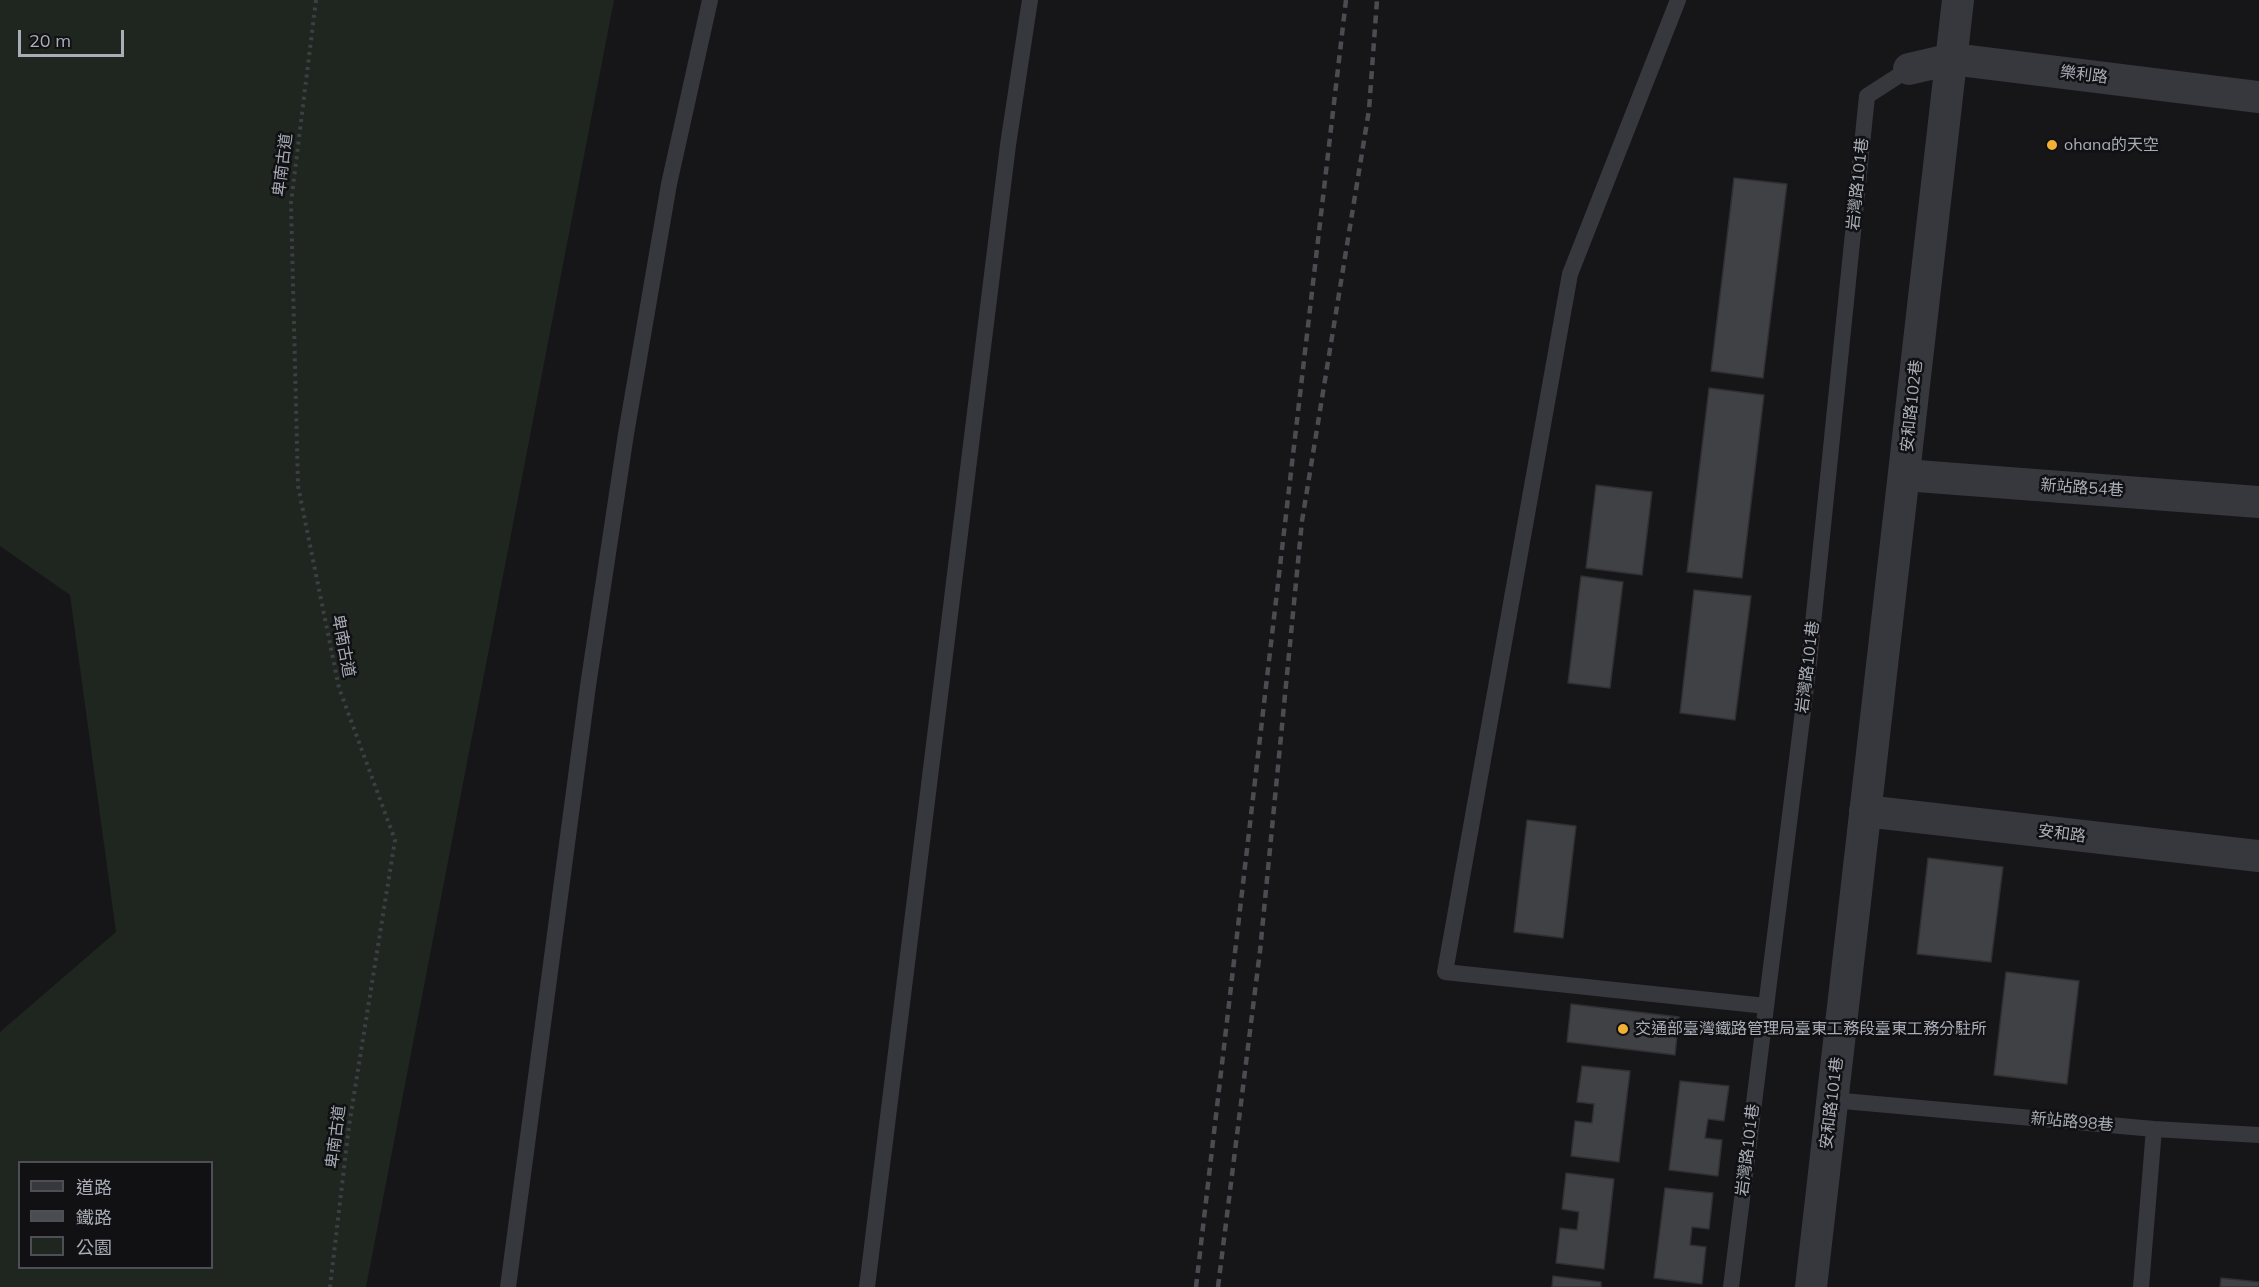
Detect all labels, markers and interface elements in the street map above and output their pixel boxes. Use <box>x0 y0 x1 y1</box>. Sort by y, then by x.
scale bar <box>21 18 128 56</box>
text: 20 m <box>29 29 71 52</box>
street label: 樂利路 <box>2059 63 2109 87</box>
street label: 卑南古道 <box>270 132 296 198</box>
place label: ohana的天空 <box>2064 135 2159 155</box>
street label: 岩灣路101巷 <box>1844 137 1872 231</box>
marker: ohana的天空 <box>2045 138 2059 152</box>
street label: 安和路102巷 <box>1898 359 1926 453</box>
street label: 新站路54巷 <box>2040 476 2124 500</box>
street label: 卑南古道 <box>327 613 359 679</box>
street label: 岩灣路101巷 <box>1793 620 1823 714</box>
street label: 安和路 <box>2037 822 2087 846</box>
place label: 交通部臺灣鐵路管理局臺東工務段臺東工務分駐所 <box>1635 1019 1987 1039</box>
marker: 交通部臺灣鐵路管理局臺東工務段臺東工務分駐所 <box>1616 1022 1630 1036</box>
street label: 安和路101巷 <box>1817 1056 1847 1150</box>
street label: 岩灣路101巷 <box>1733 1103 1763 1197</box>
street label: 卑南古道 <box>323 1104 349 1170</box>
street label: 新站路98巷 <box>2030 1109 2114 1135</box>
legend <box>18 1161 213 1269</box>
text: 道路 <box>76 1176 112 1199</box>
text: 鐵路 <box>76 1206 112 1229</box>
text: 公園 <box>76 1236 112 1259</box>

